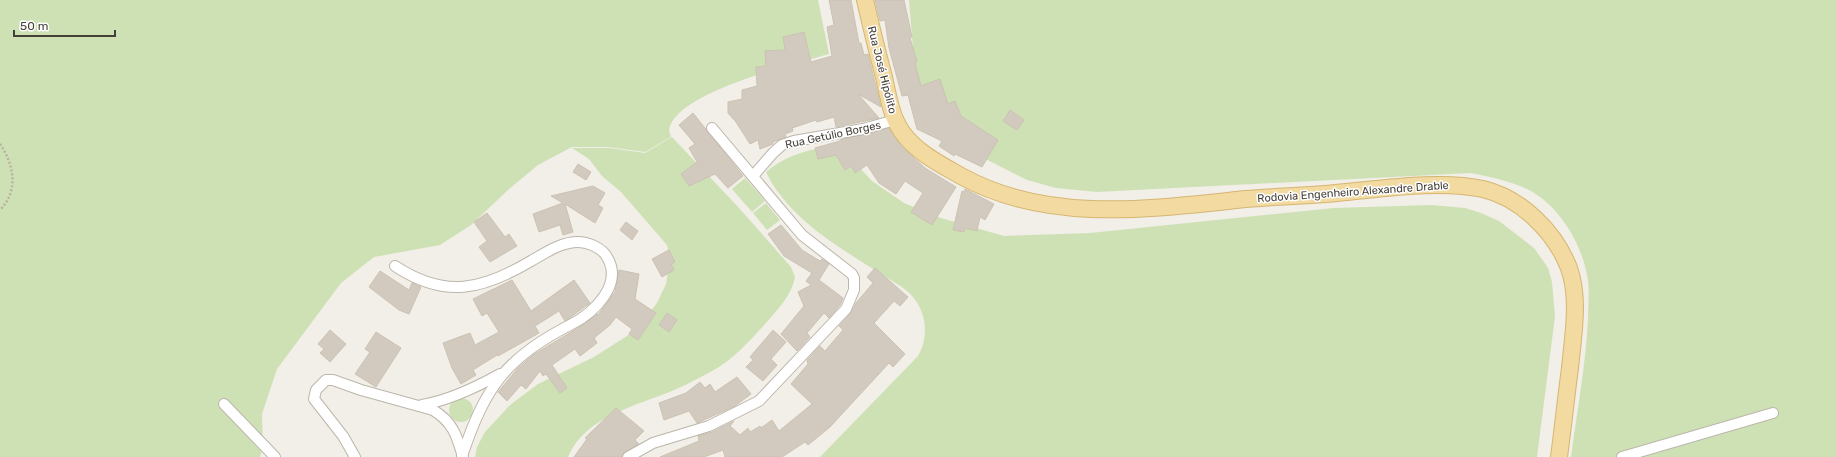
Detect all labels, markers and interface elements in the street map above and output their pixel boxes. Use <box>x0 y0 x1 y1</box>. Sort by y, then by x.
scale bar <box>14 12 115 38</box>
text: 50 m <box>20 19 48 33</box>
street label: Rua José Hipólito <box>865 25 899 115</box>
street label: Rua Getúlio Borges <box>784 118 882 151</box>
street label: Rodovia Engenheiro Alexandre Drable <box>1257 179 1449 205</box>

